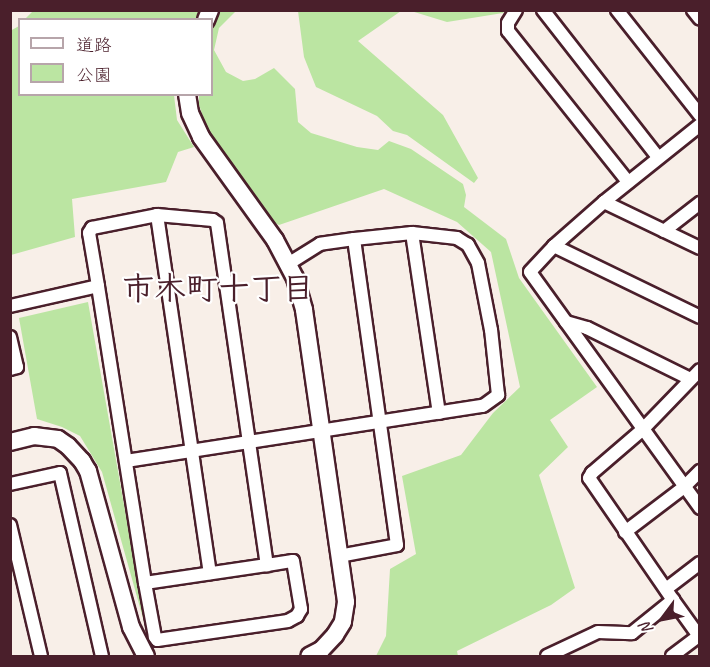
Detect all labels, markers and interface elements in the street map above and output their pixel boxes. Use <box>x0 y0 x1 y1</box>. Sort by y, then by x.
legend <box>18 18 213 96</box>
text: 道路 <box>76 34 112 56</box>
text: 公園 <box>76 64 112 86</box>
district label: 市木町十丁目 <box>122 270 314 308</box>
north arrow <box>632 589 692 649</box>
text: N <box>636 619 658 638</box>

